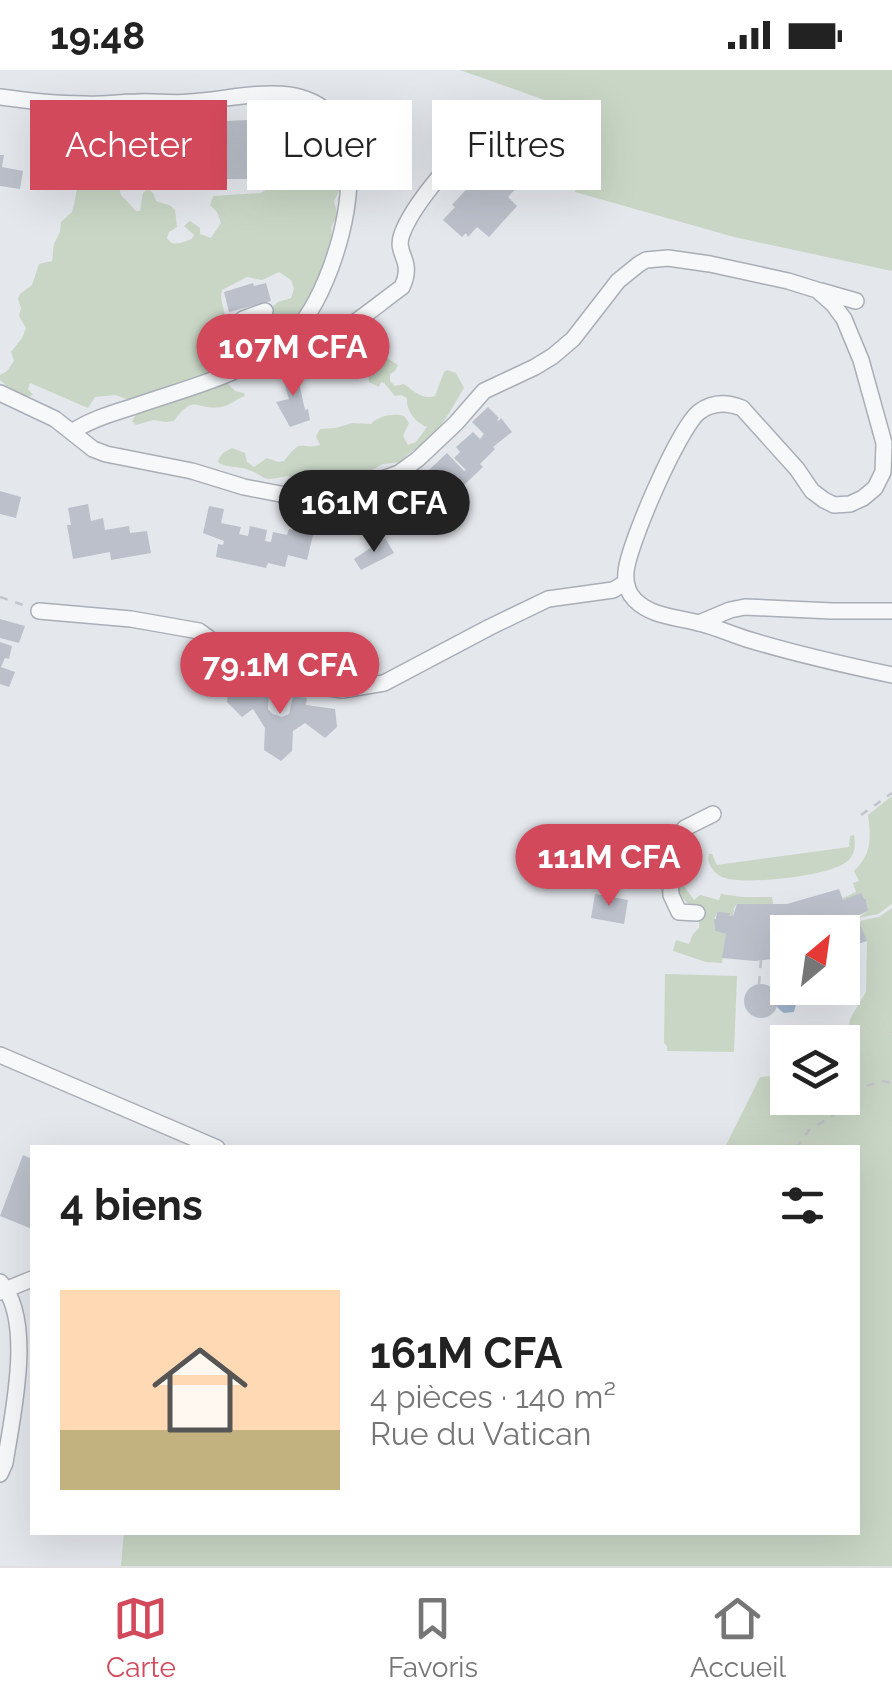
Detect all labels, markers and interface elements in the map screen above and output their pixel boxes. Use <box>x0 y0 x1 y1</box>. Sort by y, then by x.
text: 19:48 <box>50 13 145 58</box>
chip: Acheter <box>30 100 227 190</box>
chip: Louer <box>247 100 412 190</box>
chip: Filtres <box>432 100 601 190</box>
pin: 107M CFA <box>190 314 396 399</box>
text: 107M CFA <box>219 328 367 365</box>
pin: 161M CFA <box>271 470 477 555</box>
text: 161M CFA <box>301 484 447 521</box>
pin: 79.1M CFA <box>166 632 394 717</box>
text: 79.1M CFA <box>202 646 358 683</box>
pin: 111M CFA <box>506 824 712 909</box>
text: 111M CFA <box>538 838 680 875</box>
north arrow <box>770 915 860 1005</box>
map controls <box>770 915 860 1115</box>
button: layers <box>770 1025 860 1115</box>
icon: filters <box>775 1178 830 1233</box>
text: 4 biens <box>60 1181 203 1230</box>
text: 161M CFA <box>370 1329 562 1378</box>
icon: home <box>140 1330 260 1450</box>
text: 4 pièces · 140 m² <box>370 1378 616 1415</box>
text: Rue du Vatican <box>370 1415 591 1452</box>
tab: Carte <box>106 1591 176 1684</box>
tab: Favoris <box>388 1591 478 1684</box>
tab: Accueil <box>690 1591 786 1684</box>

